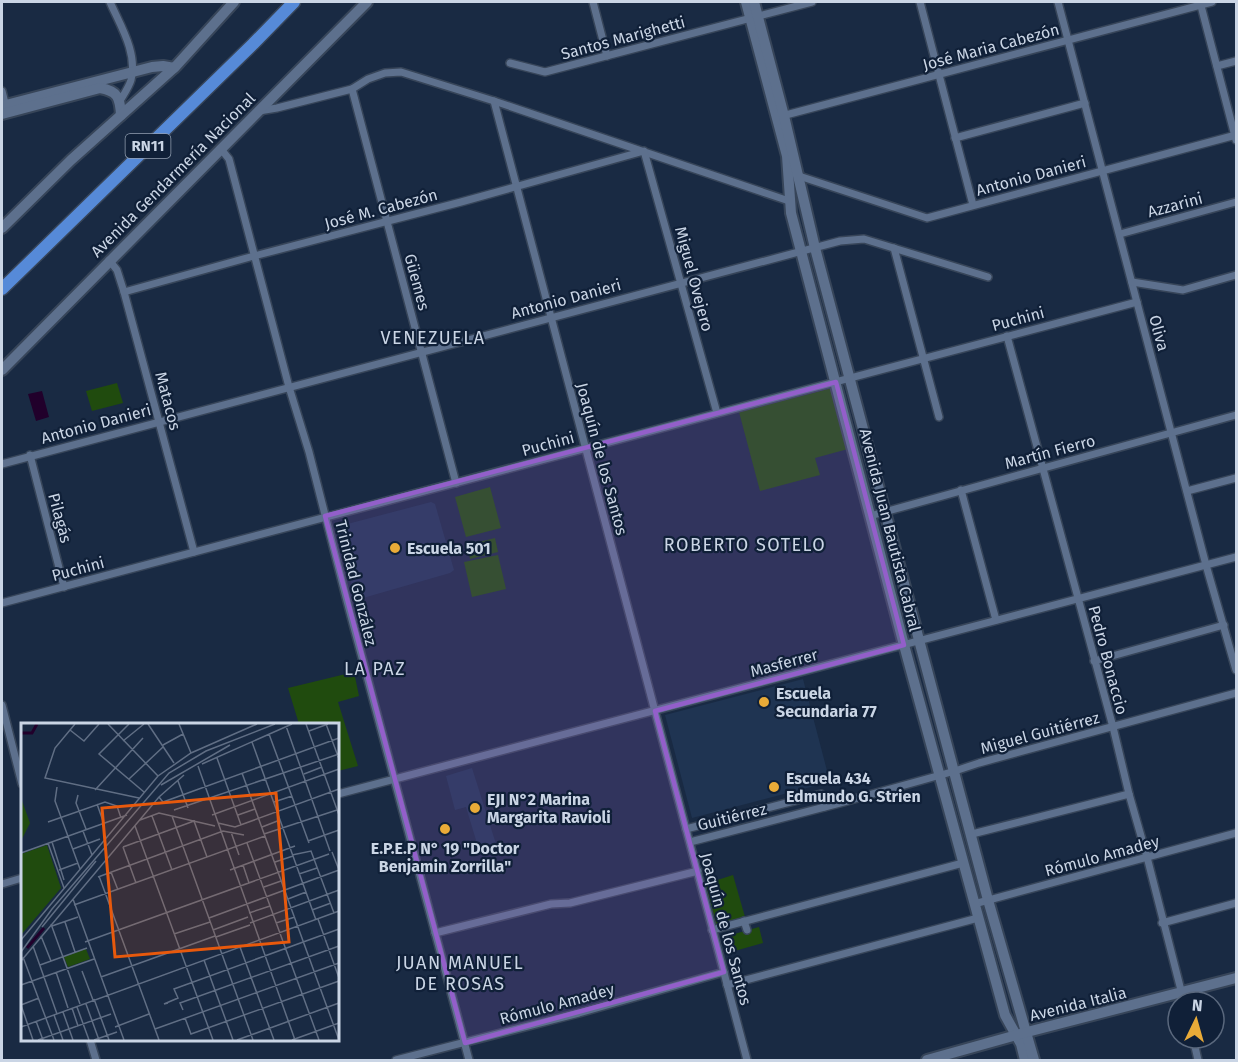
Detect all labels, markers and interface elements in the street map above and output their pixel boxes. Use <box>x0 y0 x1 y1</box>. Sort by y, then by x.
street label: Santos Marighetti <box>559 12 687 64</box>
street label: José Maria Cabezón <box>921 20 1061 74</box>
street label: Avenida Gendarmería Nacional <box>87 89 259 261</box>
road number: RN11 <box>126 134 170 158</box>
street label: Antonio Danieri <box>974 152 1088 200</box>
street label: José M. Cabezón <box>322 185 440 233</box>
street label: Azzarini <box>1145 189 1205 221</box>
street label: Miguel Ovejero <box>671 224 717 334</box>
street label: Güemes <box>400 252 434 312</box>
street label: Antonio Danieri <box>509 275 623 323</box>
street label: Puchini <box>990 303 1046 335</box>
street label: Oliva <box>1145 313 1173 353</box>
district label: VENEZUELA <box>381 327 485 349</box>
street label: Matacos <box>151 370 185 432</box>
street label: Joaquín de los Santos <box>572 381 632 537</box>
street label: Antonio Danieri <box>39 400 153 448</box>
street label: Avenida Juan Bautista Cabral <box>856 427 925 634</box>
street label: Puchini <box>520 428 576 460</box>
street label: Martín Fierro <box>1003 431 1097 473</box>
street label: Pilagás <box>44 491 76 545</box>
street label: Trinidad González <box>331 518 381 648</box>
district label: ROBERTO SOTELO <box>664 534 826 556</box>
place label: Escuela 501 <box>407 539 491 558</box>
marker: Escuela 501 <box>388 541 402 555</box>
street label: Puchini <box>50 553 106 585</box>
street label: Pedro Bonaccio <box>1084 603 1132 717</box>
street label: Masferrer <box>748 645 821 681</box>
district label: LA PAZ <box>344 658 406 680</box>
place label: Escuela Secundaria 77 <box>776 684 877 721</box>
marker: Escuela Secundaria 77 <box>757 695 771 709</box>
street label: Miguel Guitiérrez <box>978 708 1102 758</box>
inset map <box>21 723 339 1041</box>
place label: Escuela 434 Edmundo G. Strien <box>786 769 921 806</box>
marker: Escuela 434 Edmundo G. Strien <box>767 780 781 794</box>
place label: EJI N°2 Marina Margarita Ravioli <box>487 790 611 827</box>
street label: Guitiérrez <box>696 799 768 835</box>
marker: EJI N°2 Marina Margarita Ravioli <box>468 801 482 815</box>
marker: E.P.E.P N° 19 "Doctor Benjamin Zorrilla" <box>438 822 452 836</box>
street label: Rómulo Amadey <box>1043 832 1161 880</box>
place label: E.P.E.P N° 19 "Doctor Benjamin Zorrilla" <box>371 839 520 876</box>
street label: Joaquín de los Santos <box>696 851 756 1007</box>
district label: JUAN MANUEL DE ROSAS <box>396 952 524 995</box>
street label: Rómulo Amadey <box>498 980 616 1028</box>
street label: Avenida Italia <box>1028 983 1128 1025</box>
north arrow <box>1166 990 1226 1050</box>
text: N <box>1191 996 1203 1015</box>

